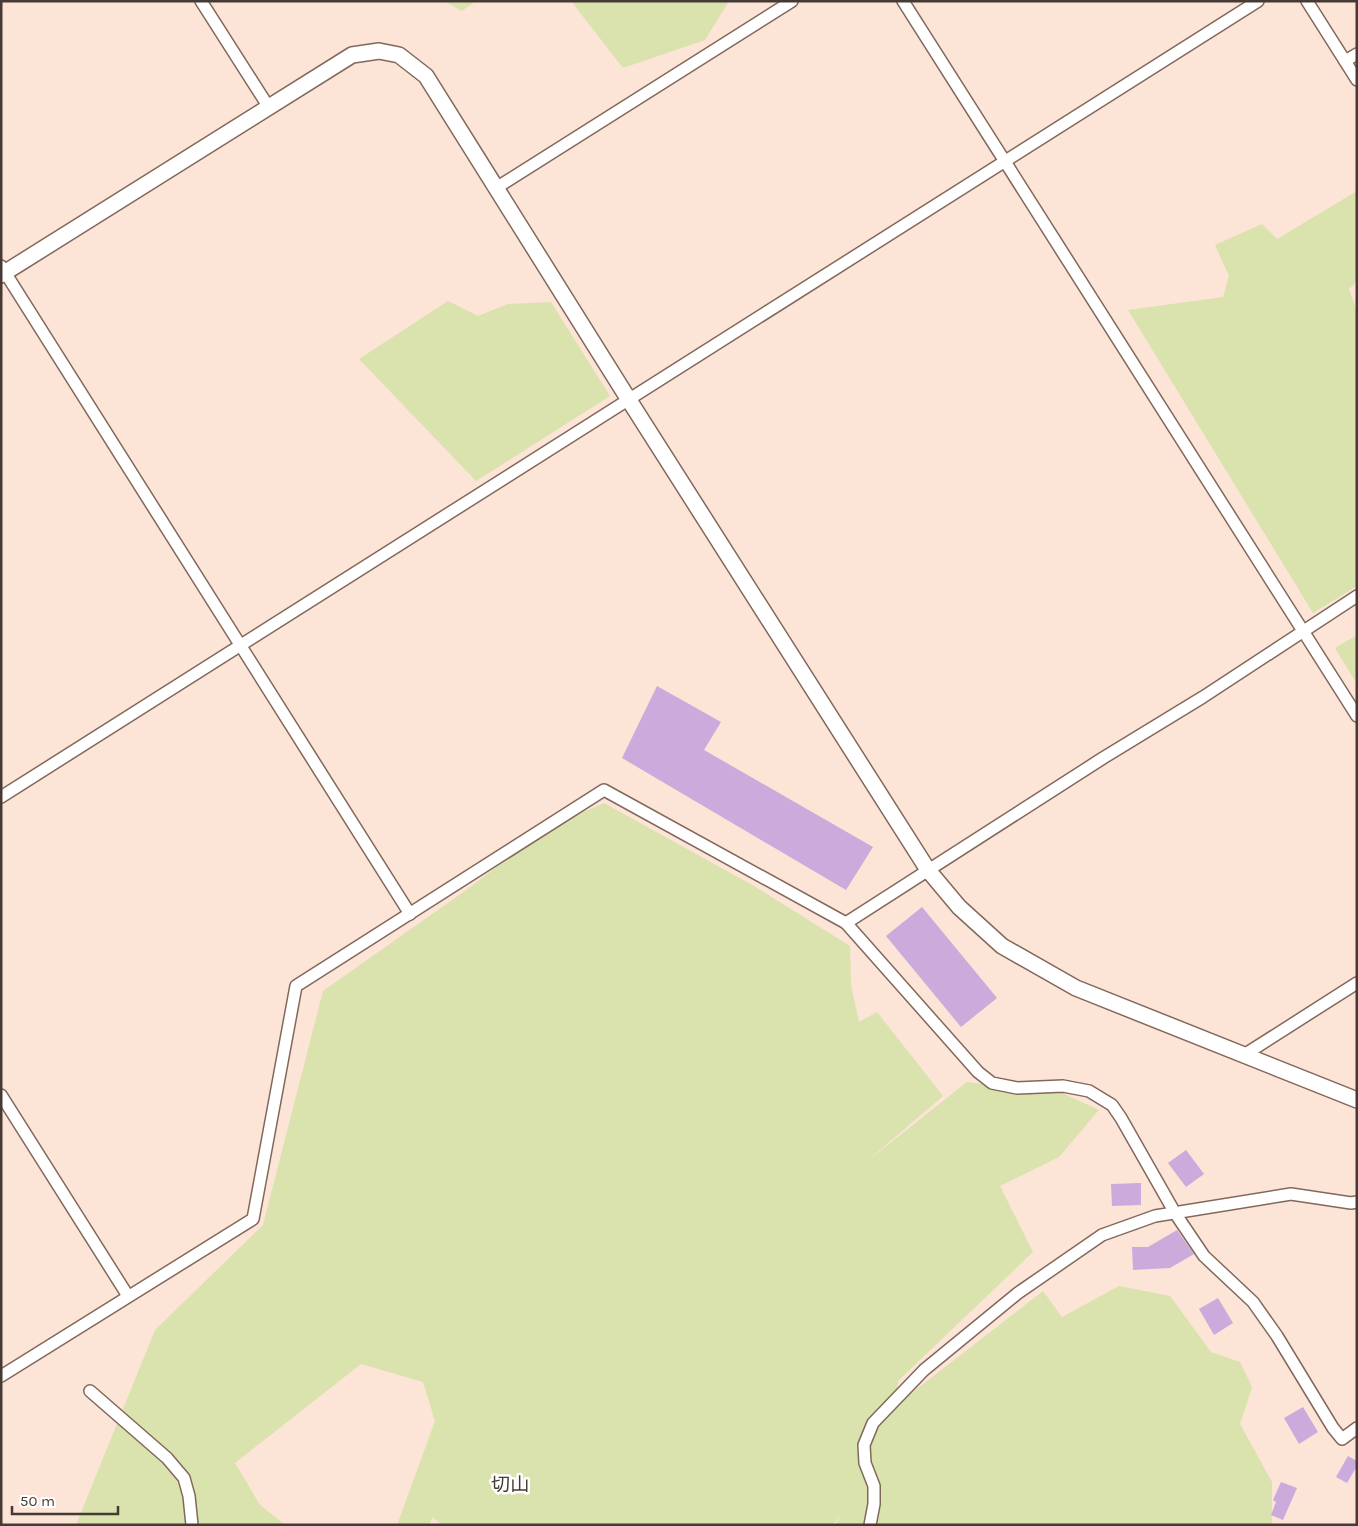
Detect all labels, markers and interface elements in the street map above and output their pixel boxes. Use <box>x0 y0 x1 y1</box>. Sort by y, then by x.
district label: 切山 <box>491 1474 529 1496</box>
scale bar <box>12 1484 119 1516</box>
text: 50 m <box>20 1492 55 1510</box>

